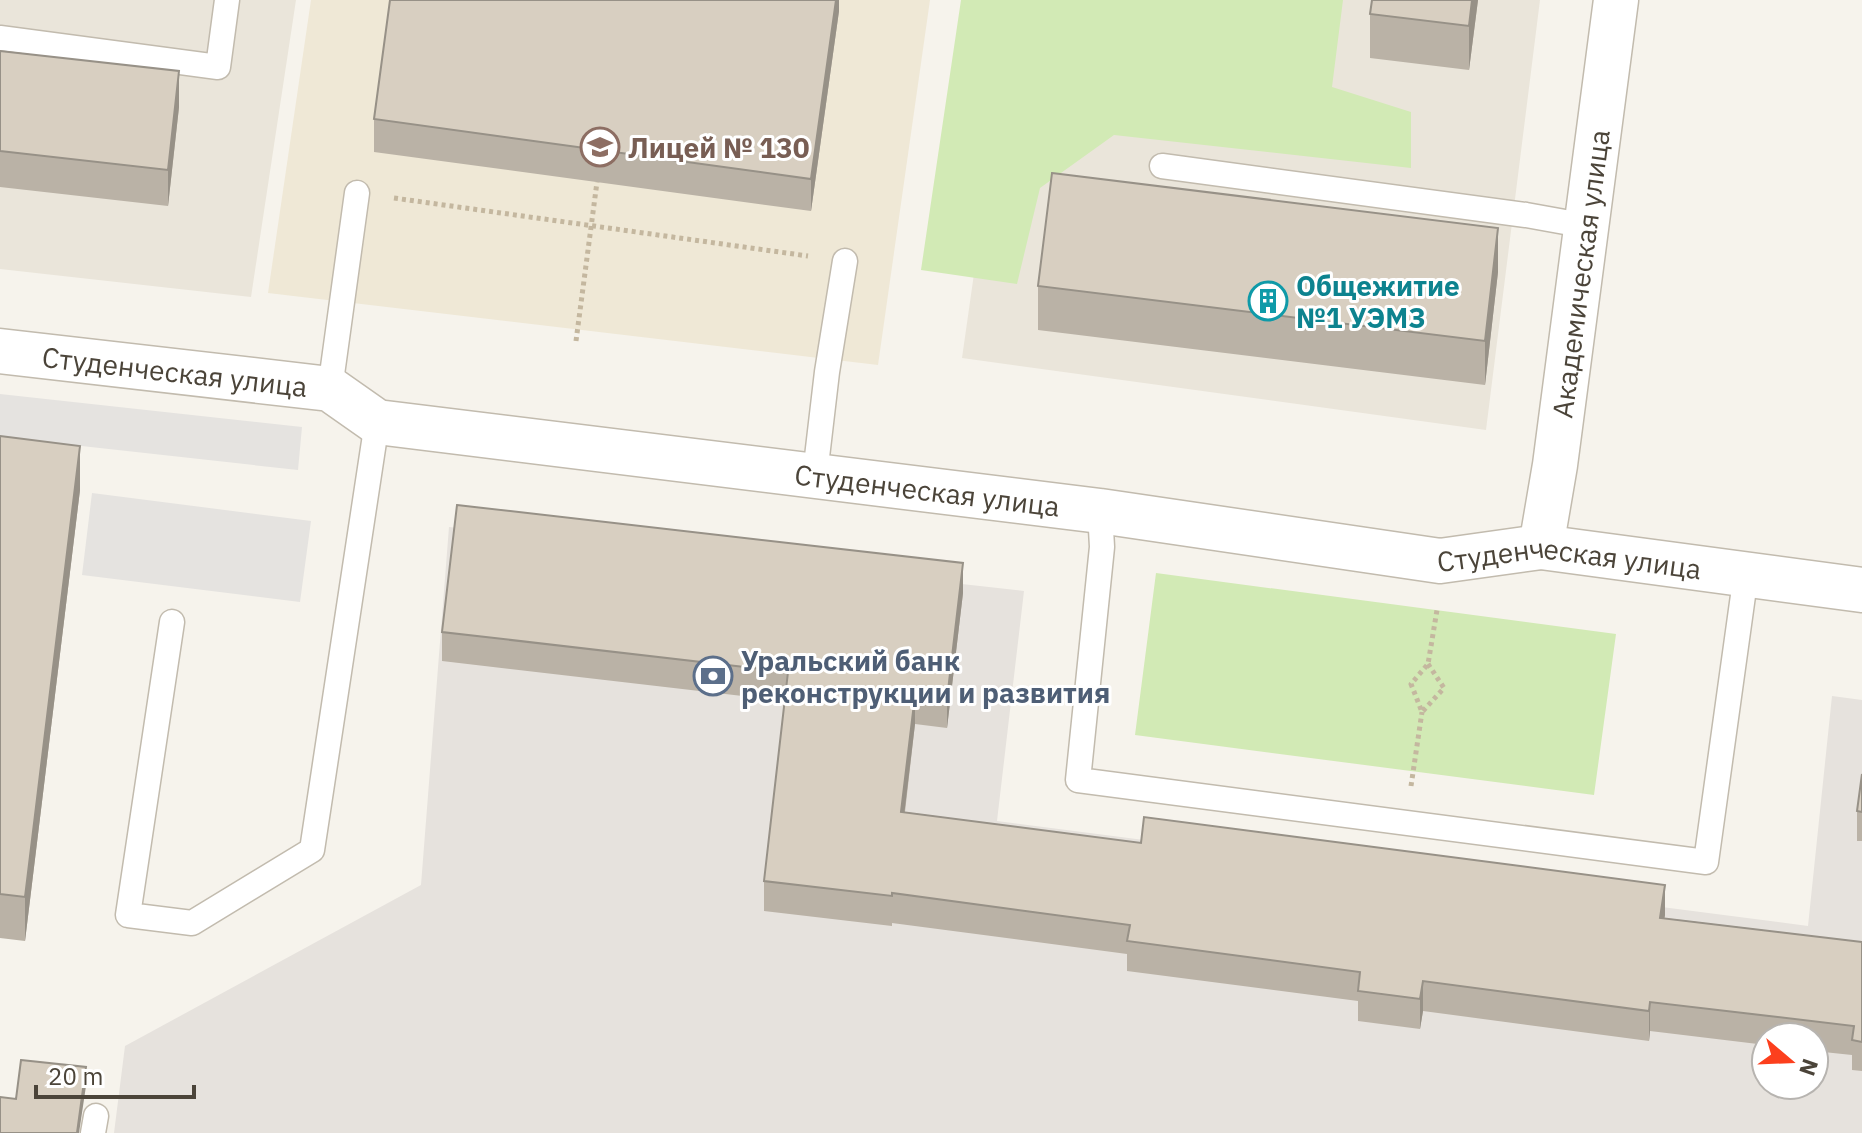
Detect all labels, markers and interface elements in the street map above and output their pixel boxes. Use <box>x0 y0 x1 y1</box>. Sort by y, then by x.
school or university icon: Лицей № 130 <box>579 126 621 168</box>
street label: Академическая улица <box>1543 127 1617 420</box>
place label: Лицей № 130 <box>628 129 810 166</box>
place label: Общежитие №1 УЭМЗ <box>1296 267 1460 336</box>
building icon: Общежитие №1 УЭМЗ <box>1247 280 1289 322</box>
street label: Студенческая улица <box>40 337 309 405</box>
street label: Студенческая улица <box>793 455 1062 524</box>
street label: Студенческая улица <box>1434 528 1704 587</box>
place label: Уральский банк реконструкции и развития <box>741 642 1110 711</box>
bank icon: Уральский банк реконструкции и развития <box>692 655 734 697</box>
north arrow <box>1750 1021 1830 1101</box>
scale bar <box>36 1049 194 1099</box>
text: N <box>1793 1055 1826 1080</box>
text: 20 m <box>48 1060 103 1092</box>

